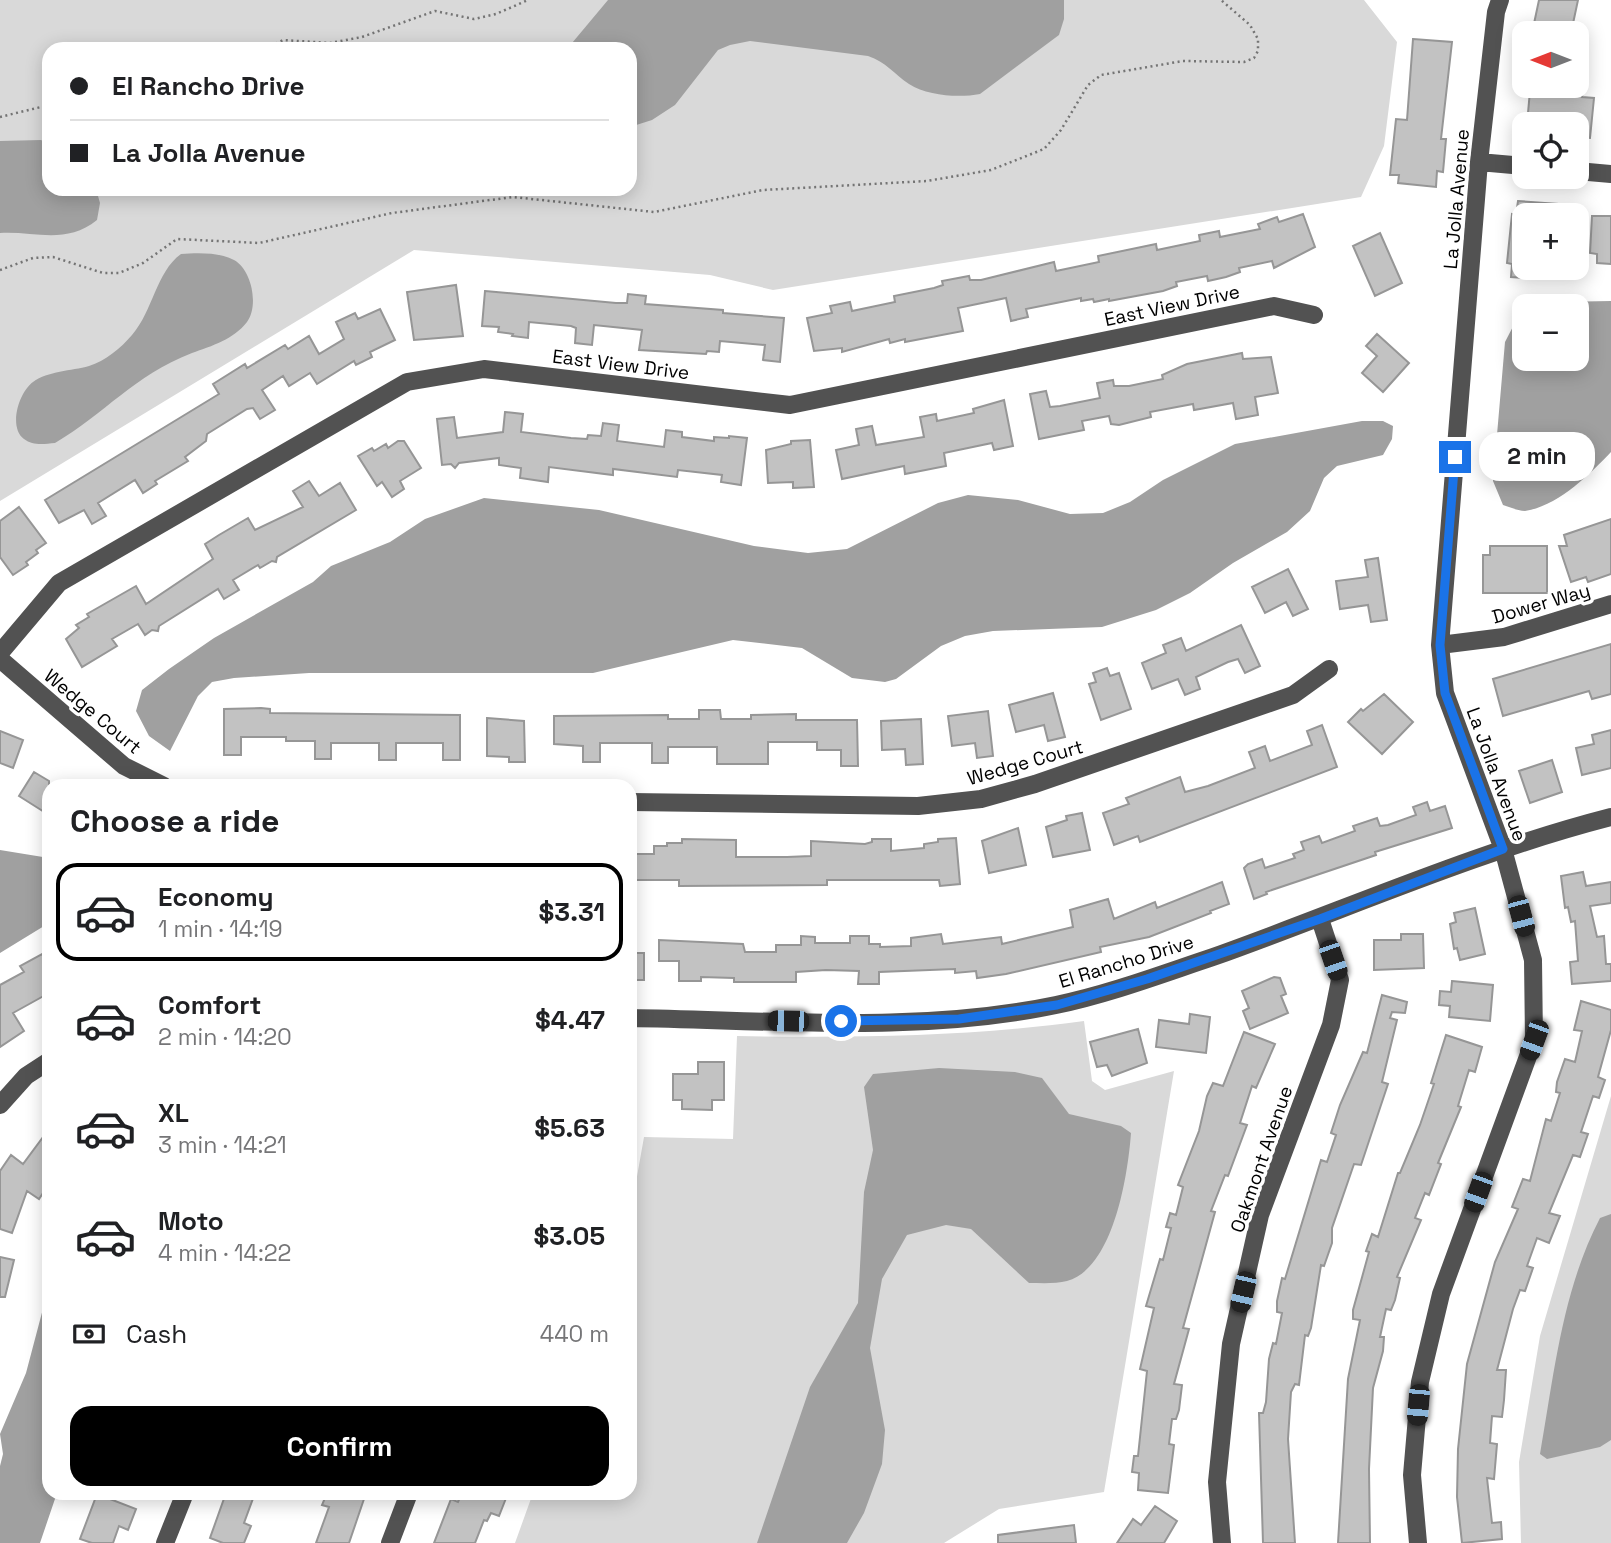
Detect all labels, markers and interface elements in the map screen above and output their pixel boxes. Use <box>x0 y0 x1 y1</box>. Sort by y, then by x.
north arrow <box>1512 21 1589 98</box>
map controls <box>1512 21 1589 371</box>
text: El Rancho Drive <box>112 69 305 103</box>
button: locate <box>1512 112 1589 189</box>
street label: La Jolla Avenue <box>1438 128 1475 270</box>
text: La Jolla Avenue <box>112 136 306 170</box>
button: + <box>1512 203 1589 280</box>
street label: East View Drive <box>1102 279 1242 332</box>
button: − <box>1512 294 1589 371</box>
street label: East View Drive <box>551 344 691 385</box>
callout: 2 min <box>1480 433 1595 482</box>
route end <box>1439 441 1471 473</box>
text: 2 min <box>1507 441 1567 471</box>
street label: Dower Way <box>1489 578 1593 629</box>
street label: Wedge Court <box>39 663 147 759</box>
street label: La Jolla Avenue <box>1461 704 1532 845</box>
street label: Wedge Court <box>964 734 1086 791</box>
text: Choose a ride <box>70 801 280 841</box>
text: Economy <box>158 880 274 914</box>
icon: car <box>74 881 137 944</box>
car <box>1506 893 1537 939</box>
text: $3.31 <box>539 895 605 929</box>
text: 1 min · 14:19 <box>158 914 283 944</box>
street label: El Rancho Drive <box>1056 929 1197 994</box>
car <box>1317 937 1350 983</box>
text: Comfort <box>158 988 261 1022</box>
icon: car <box>74 989 137 1052</box>
text: $4.47 <box>535 1003 605 1037</box>
route start <box>825 1005 857 1037</box>
car <box>767 1010 810 1032</box>
car <box>1517 1017 1552 1063</box>
text: 2 min · 14:20 <box>158 1022 292 1052</box>
street label: Oakmont Avenue <box>1225 1082 1298 1236</box>
text: XL <box>158 1096 189 1130</box>
icon: car <box>74 1097 137 1160</box>
text: $5.63 <box>534 1111 605 1145</box>
text: 3 min · 14:21 <box>158 1130 287 1160</box>
car <box>1461 1169 1496 1215</box>
text: Moto <box>158 1204 224 1238</box>
icon: car <box>74 1205 137 1268</box>
text: $3.05 <box>534 1219 605 1253</box>
text: 4 min · 14:22 <box>158 1238 291 1268</box>
car <box>1229 1269 1258 1315</box>
icon: cash <box>70 1315 108 1353</box>
text: Cash <box>126 1317 187 1351</box>
text: 440 m <box>540 1319 609 1349</box>
car <box>1406 1383 1431 1427</box>
button: Confirm <box>70 1406 609 1486</box>

